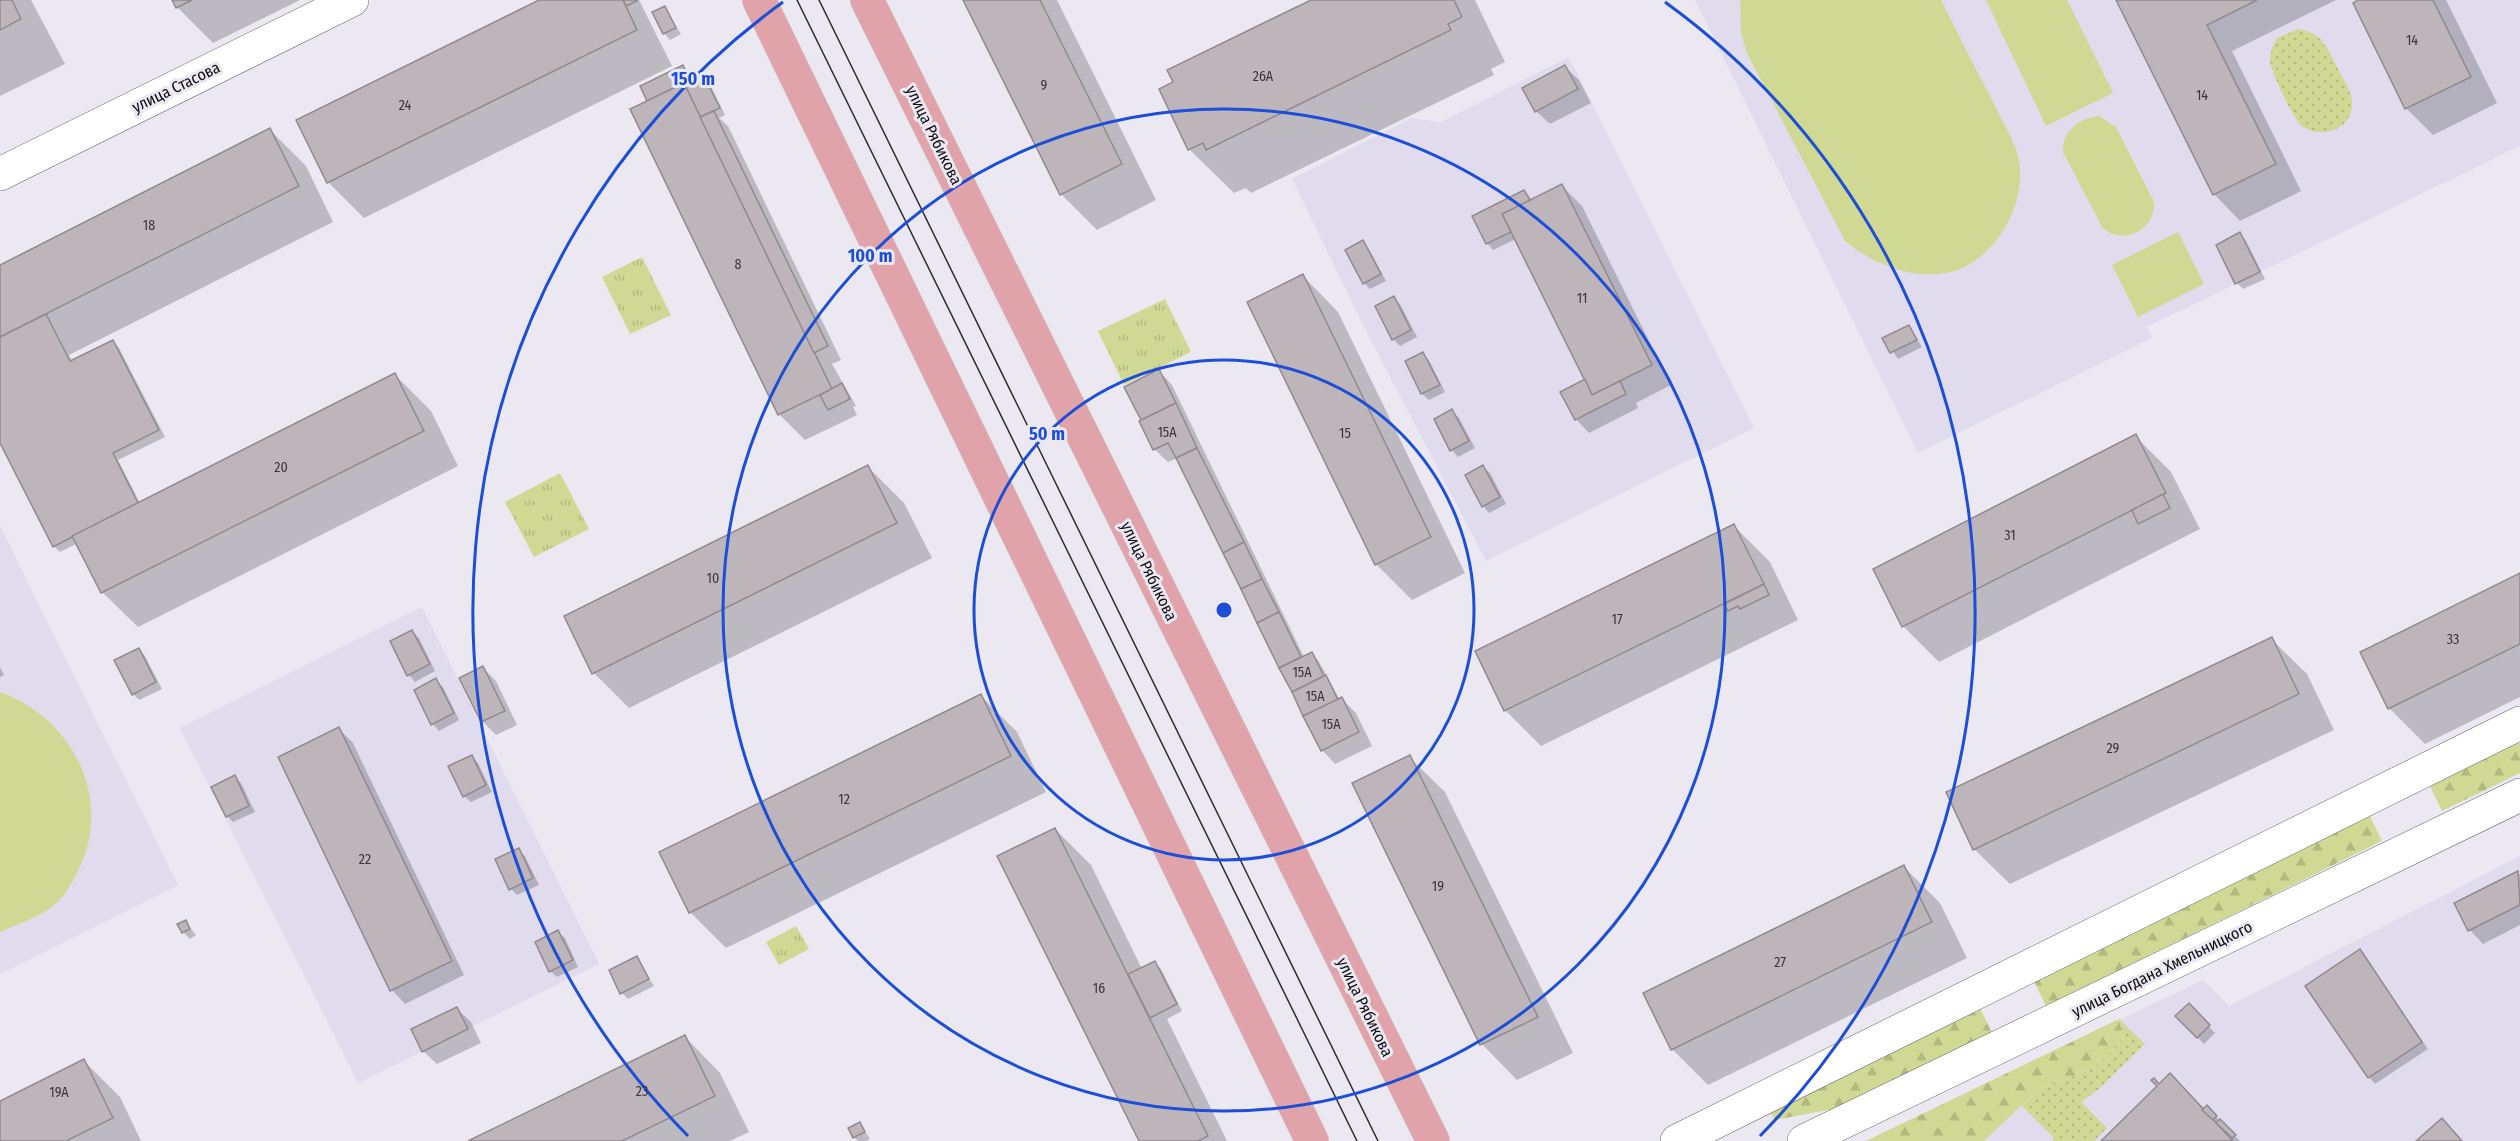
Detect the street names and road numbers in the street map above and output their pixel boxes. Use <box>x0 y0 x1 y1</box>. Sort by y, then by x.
street label: улица Стасова <box>129 57 223 116</box>
street label: улица Рябикова <box>902 82 966 188</box>
street label: улица Рябикова <box>1117 518 1181 624</box>
street label: улица Богдана Хмельницкого <box>2069 917 2255 1021</box>
street label: улица Рябикова <box>1333 954 1397 1060</box>

